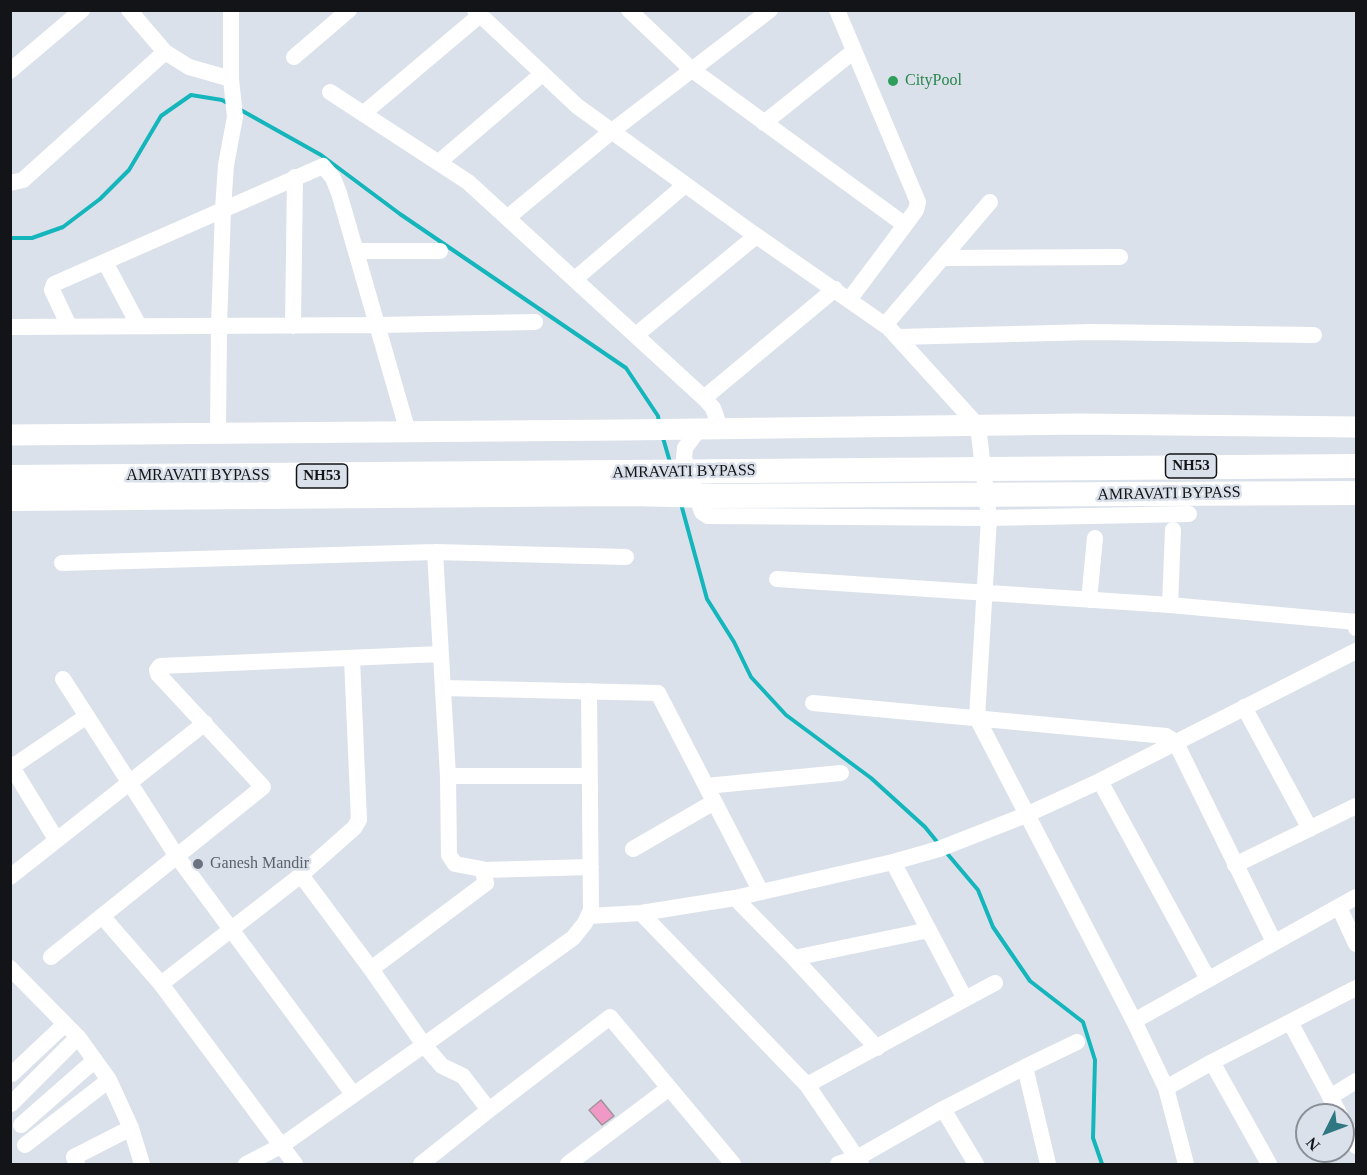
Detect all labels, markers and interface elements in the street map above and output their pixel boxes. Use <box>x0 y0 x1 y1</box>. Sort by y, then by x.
place label: CityPool <box>905 71 962 91</box>
marker: CityPool <box>886 74 900 88</box>
road number: NH53 <box>1166 454 1216 478</box>
street label: AMRAVATI BYPASS <box>612 461 756 483</box>
road number: NH53 <box>296 464 348 488</box>
street label: AMRAVATI BYPASS <box>126 466 270 486</box>
street label: AMRAVATI BYPASS <box>1097 483 1241 505</box>
place label: Ganesh Mandir <box>210 854 309 874</box>
marker: Ganesh Mandir <box>191 857 205 871</box>
north arrow <box>1295 1103 1355 1163</box>
text: N <box>1303 1134 1323 1154</box>

